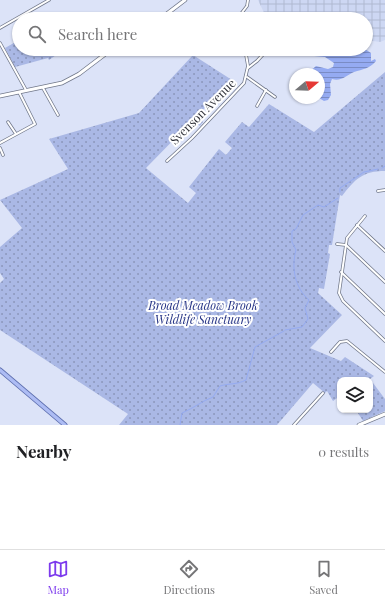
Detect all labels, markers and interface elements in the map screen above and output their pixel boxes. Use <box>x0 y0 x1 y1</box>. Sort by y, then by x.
search box <box>12 12 373 56</box>
icon: search <box>26 23 48 45</box>
text: Search here <box>58 24 137 44</box>
north arrow <box>289 68 325 104</box>
street label: Svenson Avenue <box>166 75 239 148</box>
park label: Broad Meadow Brook Wildlife Sanctuary <box>147 297 258 327</box>
map controls <box>337 377 373 413</box>
button: layers <box>337 377 373 413</box>
text: Nearby <box>16 440 71 462</box>
text: 0 results <box>318 443 369 460</box>
tab: Map <box>47 558 69 597</box>
tab: Directions <box>163 558 215 597</box>
tab: Saved <box>309 558 338 597</box>

